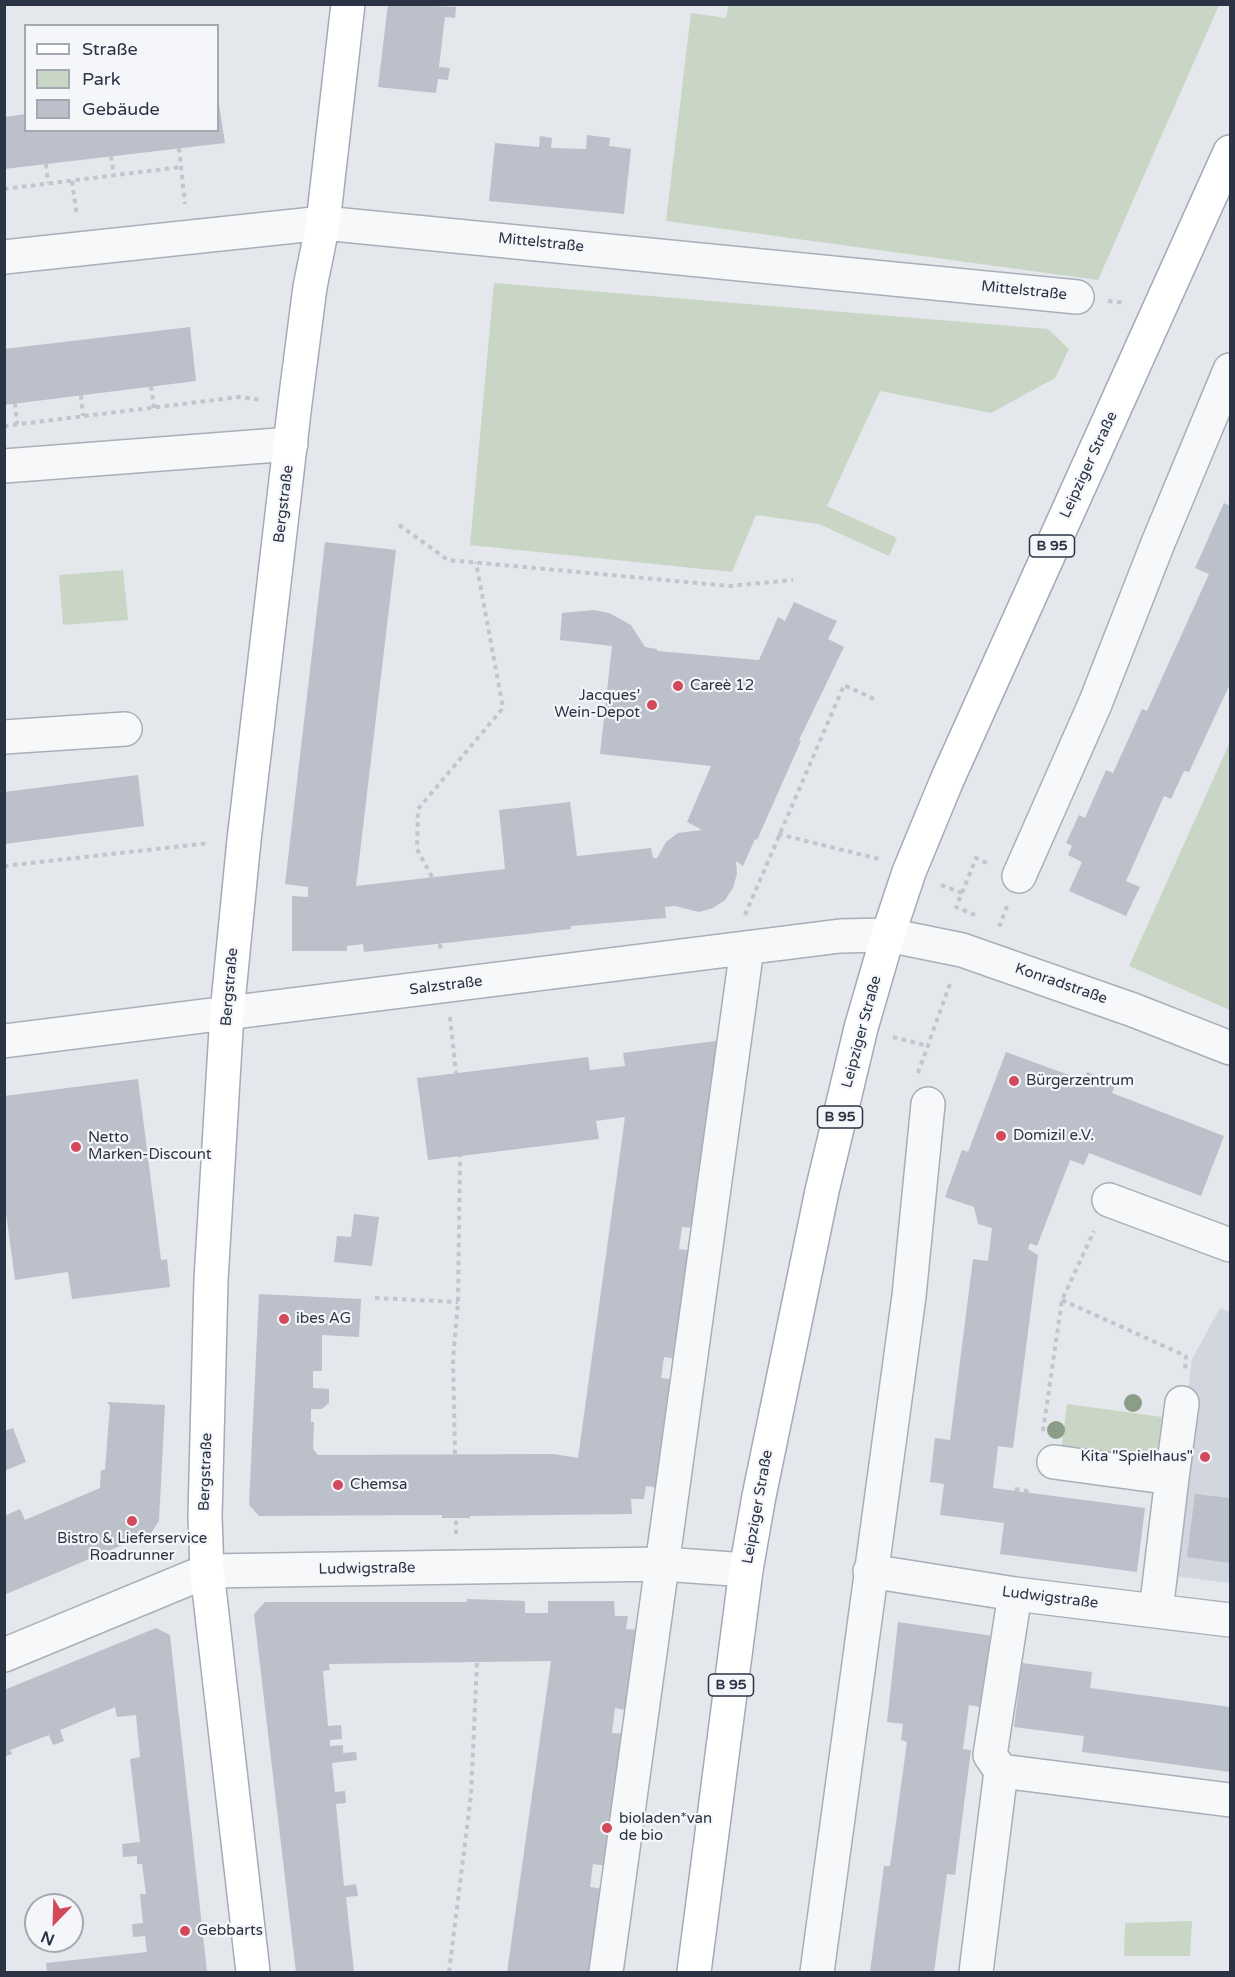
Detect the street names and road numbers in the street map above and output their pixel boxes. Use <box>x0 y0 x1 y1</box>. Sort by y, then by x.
street label: Mittelstraße <box>497 230 585 256</box>
street label: Mittelstraße <box>980 278 1068 304</box>
street label: Leipziger Straße <box>1056 409 1122 521</box>
street label: Bergstraße <box>270 464 298 544</box>
road number: B 95 <box>1030 535 1074 557</box>
street label: Bergstraße <box>218 947 242 1027</box>
street label: Konradstraße <box>1012 960 1110 1008</box>
street label: Salzstraße <box>408 973 484 999</box>
street label: Leipziger Straße <box>838 974 886 1090</box>
road number: B 95 <box>818 1106 862 1128</box>
street label: Bergstraße <box>196 1432 216 1512</box>
street label: Leipziger Straße <box>739 1449 777 1565</box>
street label: Ludwigstraße <box>318 1559 416 1579</box>
street label: Ludwigstraße <box>1001 1583 1099 1613</box>
road number: B 95 <box>708 1674 754 1696</box>

